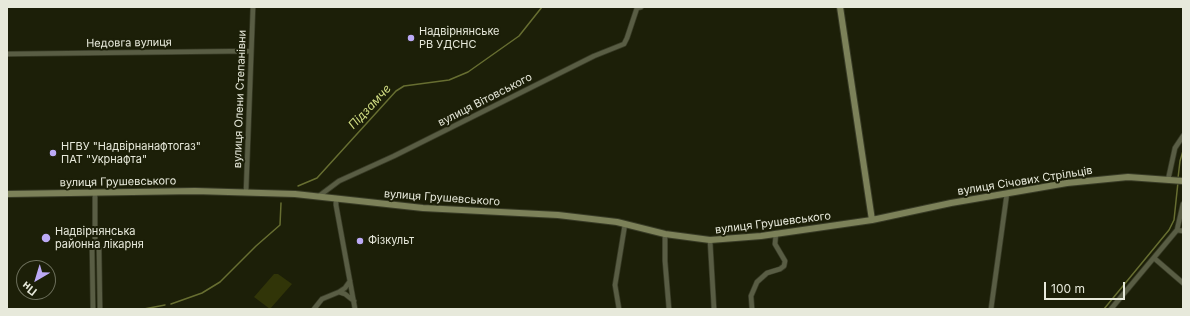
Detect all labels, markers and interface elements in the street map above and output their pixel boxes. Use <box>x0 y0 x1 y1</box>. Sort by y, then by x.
place label: Надвірнянське РВ УДСНС <box>419 25 500 51</box>
street label: вулиця Олени Степанівни <box>231 30 249 168</box>
marker: Надвірнянське РВ УДСНС <box>406 33 416 43</box>
street label: Недовга вулиця <box>86 36 172 50</box>
street label: вулиця Вітовського <box>436 71 534 129</box>
water label: Підзамче <box>346 82 394 132</box>
place label: НГВУ "Надвірнанафтогаз" ПАТ "Укрнафта" <box>61 140 201 166</box>
marker: НГВУ "Надвірнанафтогаз" ПАТ "Укрнафта" <box>48 148 58 158</box>
street label: вулиця Січових Стрільців <box>957 164 1093 198</box>
street label: вулиця Грушевського <box>60 174 176 190</box>
street label: вулиця Грушевського <box>383 187 501 209</box>
street label: вулиця Грушевського <box>714 209 832 237</box>
place label: Надвірнянська районна лікарня <box>55 225 144 251</box>
marker: Надвірнянська районна лікарня <box>40 232 52 244</box>
place label: Фізкульт <box>368 234 414 248</box>
marker: Фізкульт <box>355 236 365 246</box>
north arrow <box>16 260 56 300</box>
scale bar <box>1046 274 1127 300</box>
text: Пн <box>19 279 39 299</box>
text: 100 m <box>1051 281 1085 296</box>

